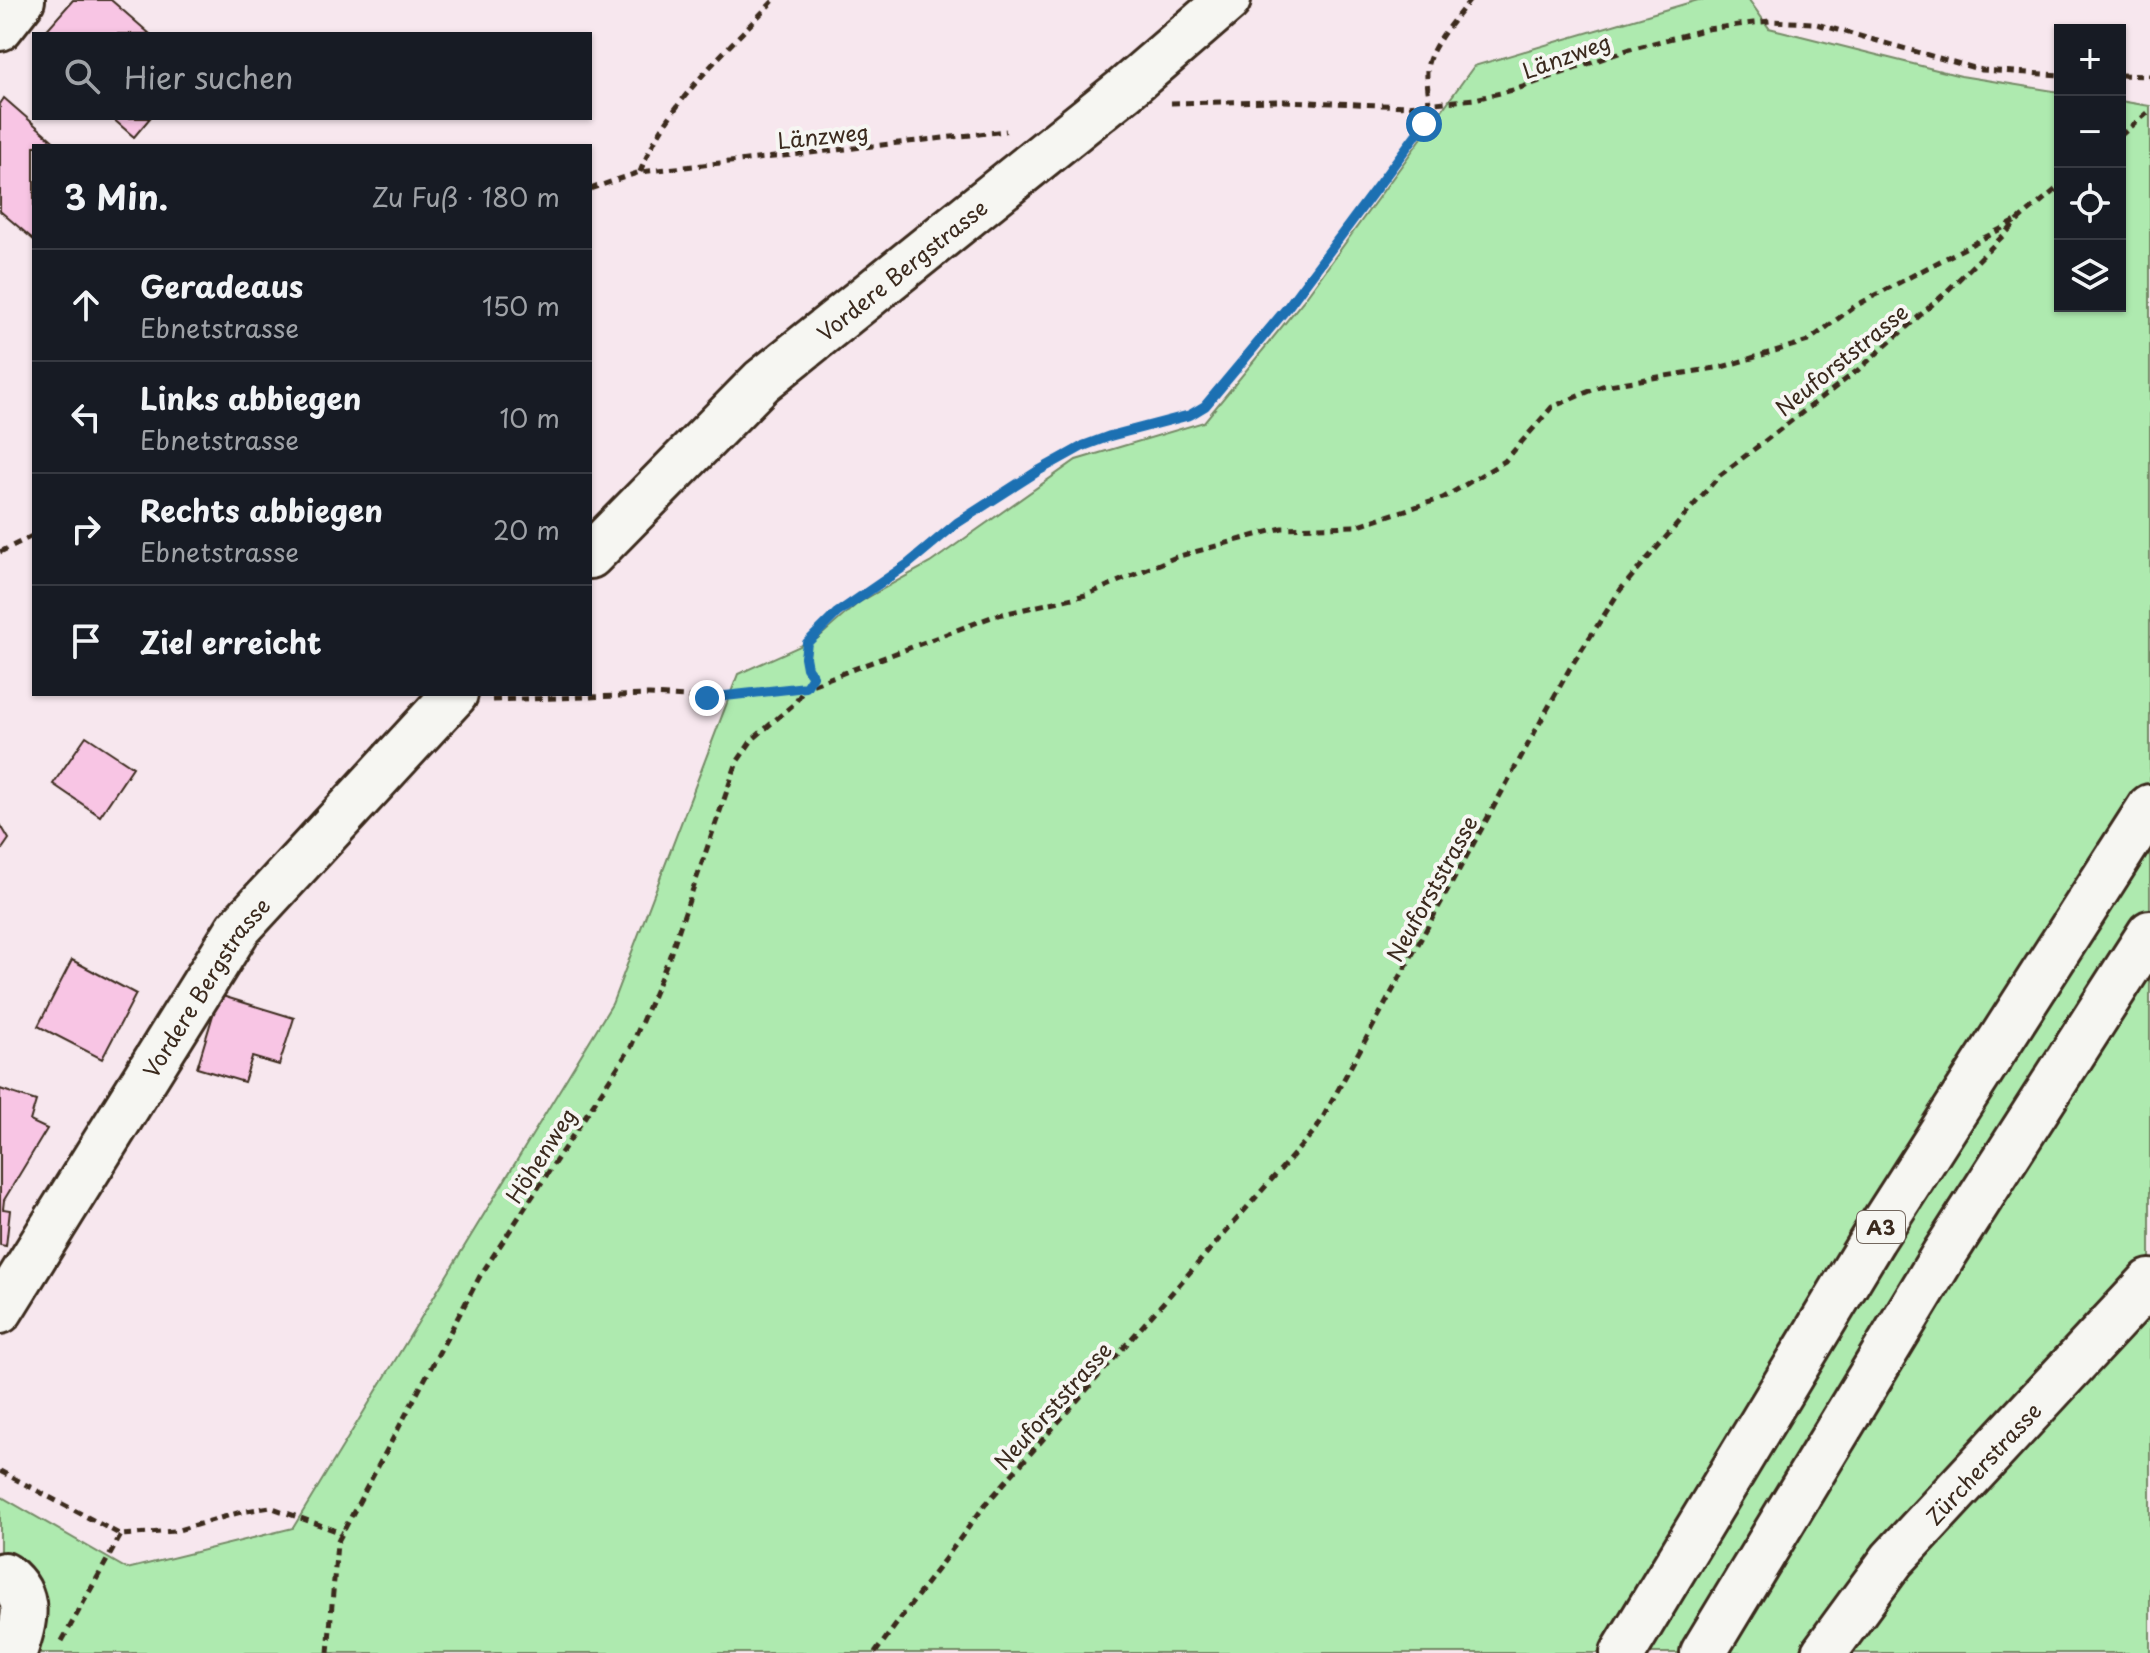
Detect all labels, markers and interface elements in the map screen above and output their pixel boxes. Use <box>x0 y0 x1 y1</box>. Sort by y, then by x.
street label: Länzweg <box>1517 24 1615 86</box>
map controls <box>2054 24 2126 312</box>
button: + <box>2054 24 2126 96</box>
search box <box>32 32 592 120</box>
icon: search <box>60 54 104 98</box>
text: Hier suchen <box>124 54 293 99</box>
button: − <box>2054 96 2126 168</box>
route start <box>1406 106 1442 142</box>
street label: Länzweg <box>776 114 870 156</box>
button: locate <box>2054 168 2126 240</box>
text: 3 Min. <box>64 170 168 222</box>
text: Zu Fuß · 180 m <box>372 177 560 216</box>
street label: Vordere Bergstrasse <box>809 190 994 348</box>
button: layers <box>2054 240 2126 312</box>
text: Geradeaus <box>140 263 303 308</box>
icon: ahead <box>64 283 108 327</box>
text: 150 m <box>482 286 560 325</box>
street label: Neuforststrasse <box>1767 295 1915 423</box>
text: Ebnetstrasse <box>140 308 299 347</box>
text: Links abbiegen <box>140 375 361 420</box>
icon: left <box>64 395 108 439</box>
text: 10 m <box>499 398 560 437</box>
text: Ebnetstrasse <box>140 420 299 459</box>
text: Rechts abbiegen <box>140 487 383 532</box>
icon: right <box>64 507 108 551</box>
text: 20 m <box>493 510 560 549</box>
text: Ebnetstrasse <box>140 532 299 571</box>
icon: arrive <box>64 619 108 663</box>
text: Ziel erreicht <box>140 619 322 664</box>
route end <box>689 680 725 716</box>
street label: Neuforststrasse <box>1377 809 1485 967</box>
street label: Vordere Bergstrasse <box>133 889 277 1083</box>
street label: Höhenweg <box>497 1101 583 1209</box>
road number: A3 <box>1857 1211 1905 1243</box>
street label: Neuforststrasse <box>985 1334 1119 1476</box>
street label: Zürcherstrasse <box>1917 1394 2048 1531</box>

